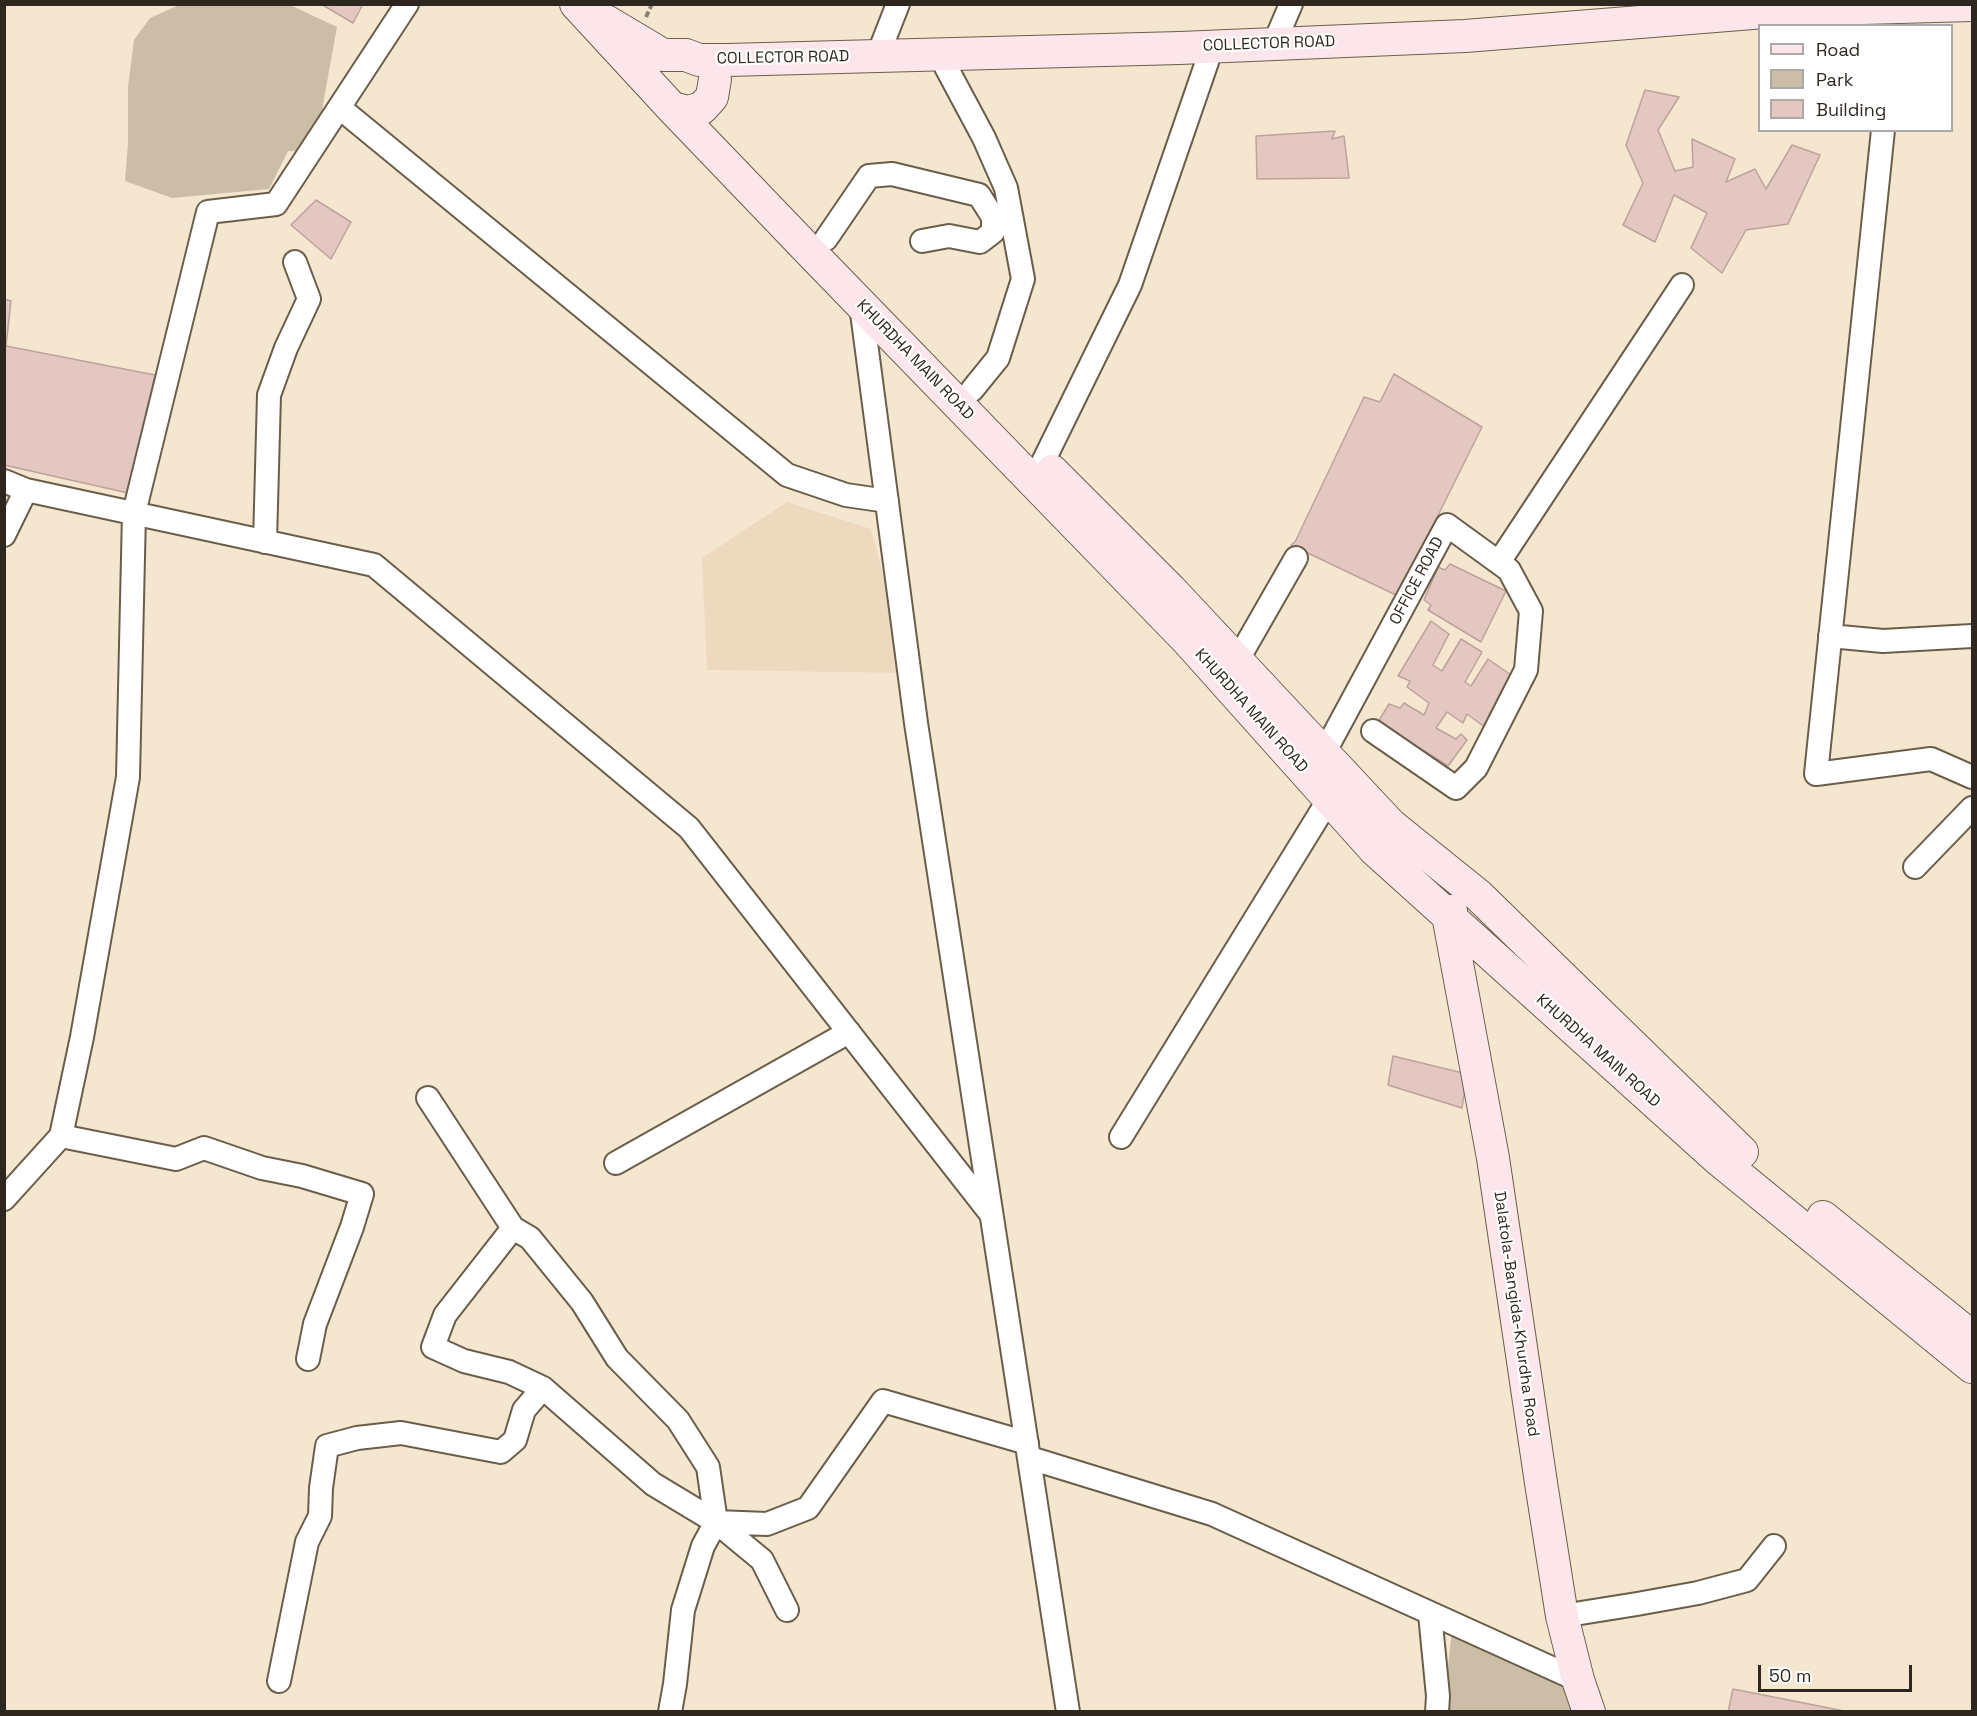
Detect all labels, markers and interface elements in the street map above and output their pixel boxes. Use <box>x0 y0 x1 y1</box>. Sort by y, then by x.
legend <box>1758 24 1953 132</box>
street label: COLLECTOR ROAD <box>1202 32 1336 56</box>
text: Road <box>1816 38 1860 61</box>
street label: COLLECTOR ROAD <box>717 47 849 69</box>
text: Park <box>1816 68 1853 91</box>
text: Building <box>1816 98 1886 121</box>
street label: KHURDHA MAIN ROAD <box>852 296 978 424</box>
street label: OFFICE ROAD <box>1386 534 1448 628</box>
street label: KHURDHA MAIN ROAD <box>1190 645 1312 777</box>
street label: KHURDHA MAIN ROAD <box>1532 990 1664 1112</box>
street label: Dalatola-Bangida-Khurdha Road <box>1489 1190 1543 1438</box>
scale bar <box>1761 1653 1916 1691</box>
text: 50 m <box>1769 1664 1811 1687</box>

